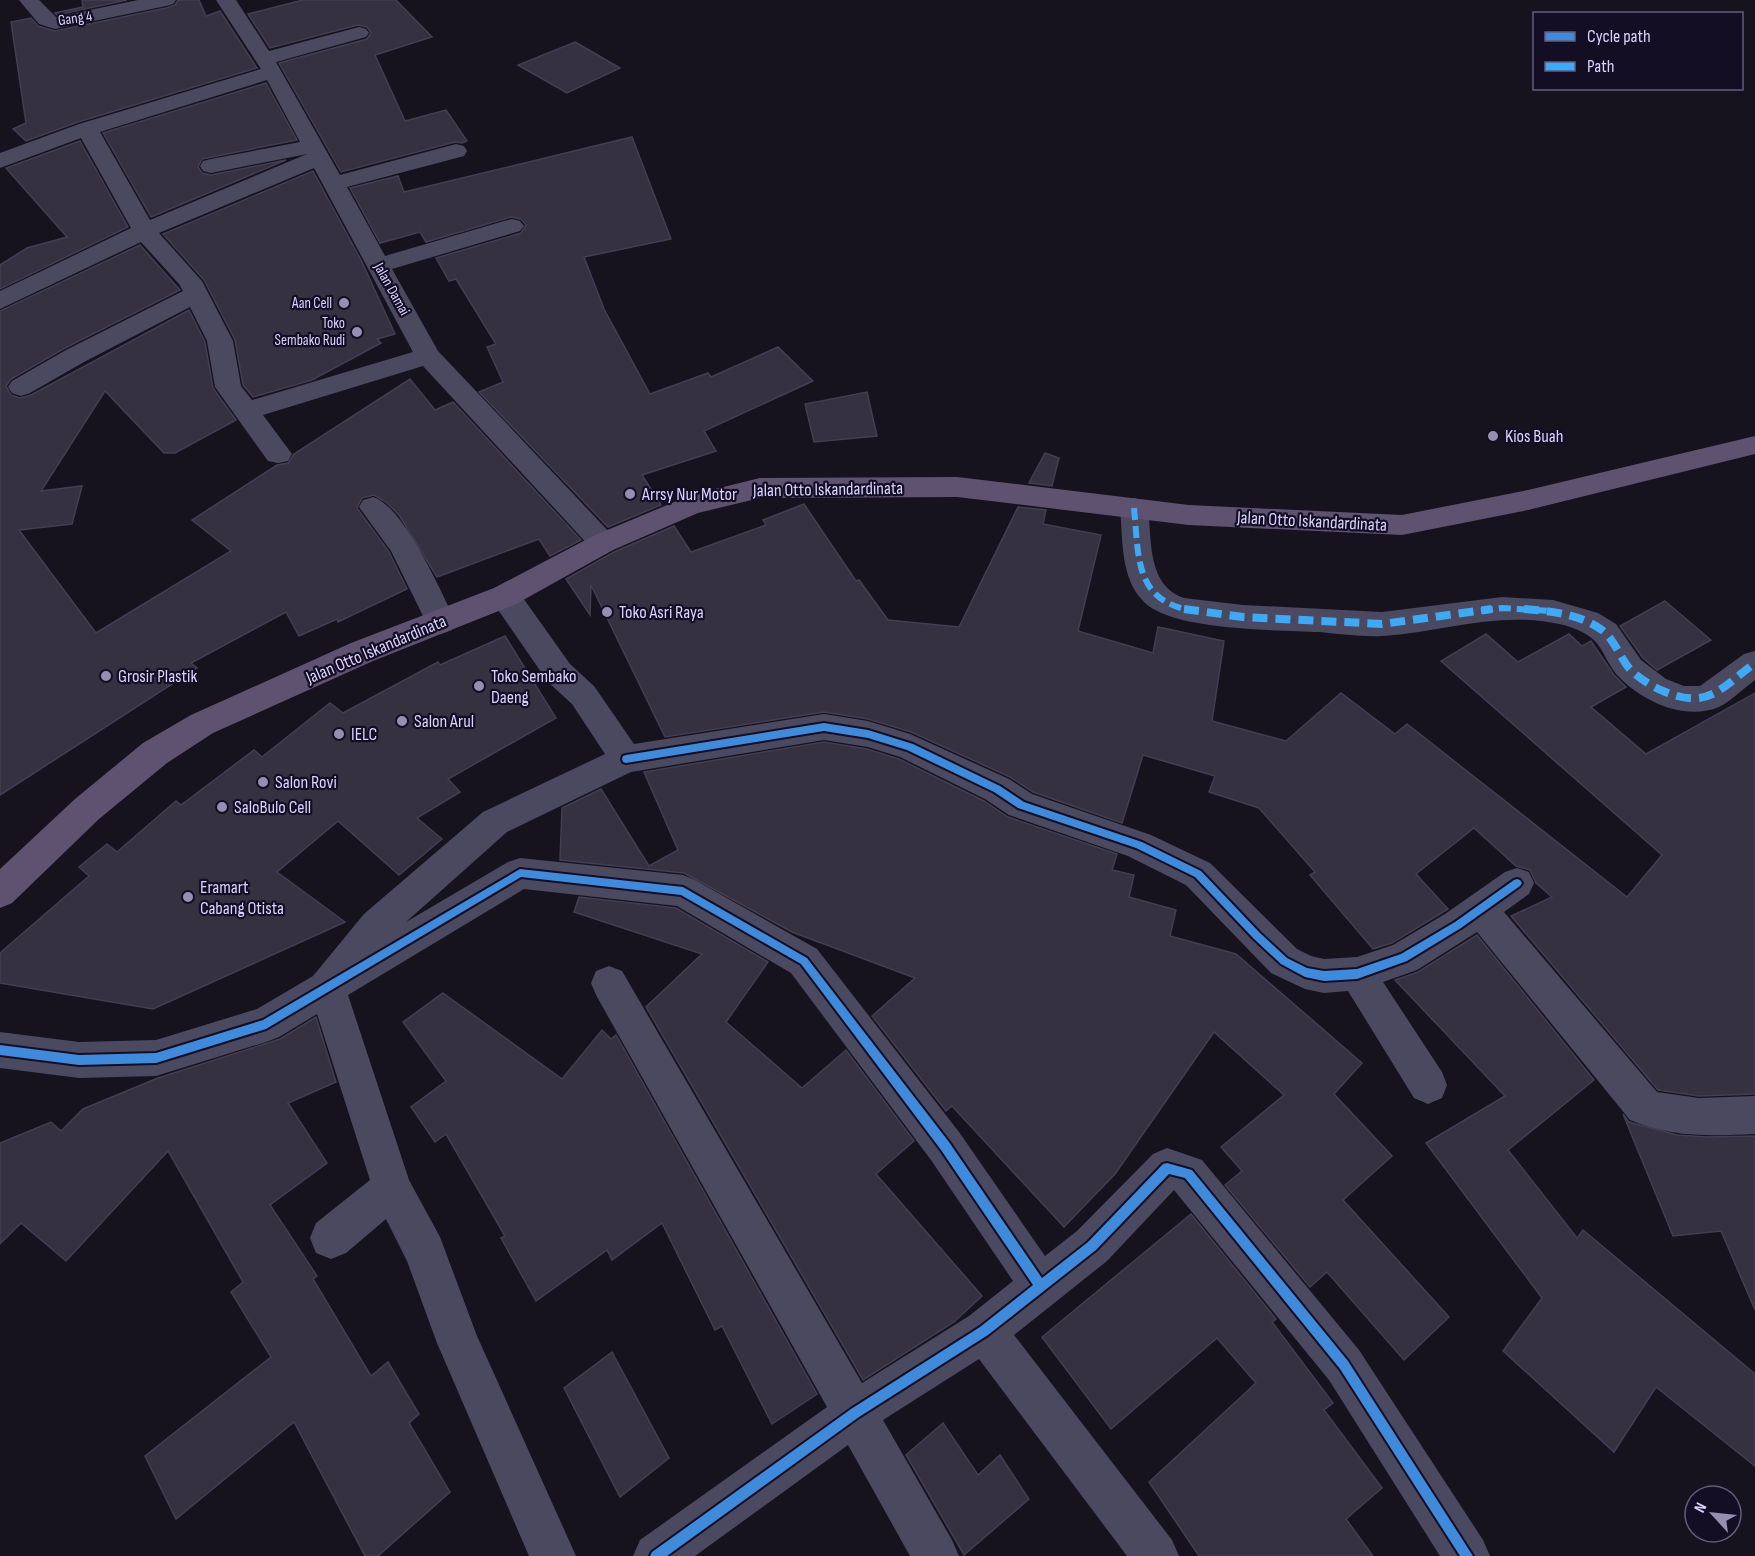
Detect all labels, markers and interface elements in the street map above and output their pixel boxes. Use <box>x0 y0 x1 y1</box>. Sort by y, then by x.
street label: Gang 4 <box>57 7 93 30</box>
legend <box>1533 12 1743 90</box>
text: Cycle path <box>1587 26 1651 47</box>
text: Path <box>1587 56 1615 77</box>
street label: Jalan Damai <box>369 259 414 319</box>
place label: Aan Cell <box>291 294 332 313</box>
marker: Aan Cell <box>337 296 351 310</box>
place label: Toko Sembako Rudi <box>275 314 345 350</box>
marker: Toko Sembako Rudi <box>350 325 364 339</box>
place label: Kios Buah <box>1505 426 1564 447</box>
marker: Kios Buah <box>1486 429 1500 443</box>
street label: Jalan Otto Iskandardinata <box>752 478 903 501</box>
place label: Arrsy Nur Motor <box>641 484 737 505</box>
marker: Arrsy Nur Motor <box>623 487 637 501</box>
street label: Jalan Otto Iskandardinata <box>1235 507 1388 536</box>
place label: Toko Asri Raya <box>619 602 704 623</box>
marker: Toko Asri Raya <box>600 605 614 619</box>
street label: Jalan Otto Iskandardinata <box>302 610 450 689</box>
place label: Grosir Plastik <box>118 666 197 687</box>
place label: Toko Sembako Daeng <box>491 666 576 708</box>
marker: Grosir Plastik <box>99 669 113 683</box>
marker: Toko Sembako Daeng <box>472 679 486 693</box>
place label: Salon Arul <box>414 711 474 732</box>
marker: Salon Arul <box>395 714 409 728</box>
place label: IELC <box>351 724 377 745</box>
marker: IELC <box>332 727 346 741</box>
place label: Salon Rovi <box>275 772 337 793</box>
marker: Salon Rovi <box>256 775 270 789</box>
place label: SaloBulo Cell <box>234 797 311 818</box>
marker: SaloBulo Cell <box>215 800 229 814</box>
place label: Eramart Cabang Otista <box>200 877 284 919</box>
marker: Eramart Cabang Otista <box>181 890 195 904</box>
north arrow <box>1683 1484 1743 1544</box>
text: N <box>1691 1500 1711 1516</box>

